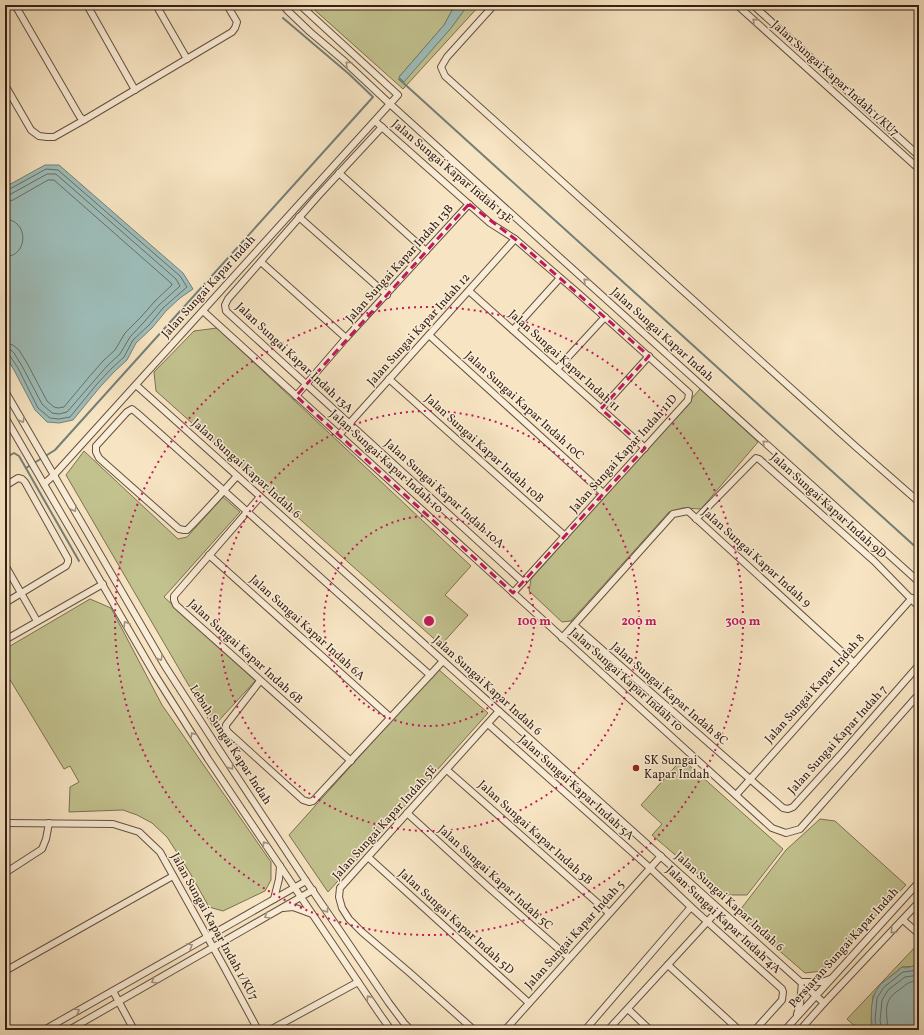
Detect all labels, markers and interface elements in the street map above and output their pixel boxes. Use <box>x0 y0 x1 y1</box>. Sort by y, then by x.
street label: Jalan Sungai Kapar Indah 1/KU7 <box>768 17 902 141</box>
one-way arrow <box>752 18 760 26</box>
one-way arrow <box>345 61 352 68</box>
street label: Jalan Sungai Kapar Indah 13E <box>388 116 516 228</box>
street label: Jalan Sungai Kapar Indah 13B <box>342 201 458 327</box>
street label: Jalan Sungai Kapar Indah <box>158 232 260 342</box>
street label: Jalan Sungai Kapar Indah 12 <box>364 270 474 390</box>
one-way arrow <box>583 279 590 286</box>
street label: Jalan Sungai Kapar Indah <box>607 284 717 386</box>
street label: Jalan Sungai Kapar Indah 13A <box>232 299 357 417</box>
street label: Jalan Sungai Kapar Indah 11 <box>505 306 623 416</box>
street label: Jalan Sungai Kapar Indah 10C <box>461 348 587 464</box>
street label: Jalan Sungai Kapar Indah 10B <box>421 391 547 507</box>
street label: Jalan Sungai Kapar Indah 11D <box>567 391 682 517</box>
street label: Jalan Sungai Kapar Indah 10 <box>326 407 446 517</box>
one-way arrow <box>17 415 24 423</box>
street label: Jalan Sungai Kapar Indah 6 <box>188 416 304 522</box>
street label: Jalan Sungai Kapar Indah 10A <box>381 436 508 553</box>
one-way arrow <box>763 441 770 448</box>
street label: Jalan Sungai Kapar Indah 9D <box>767 450 890 563</box>
one-way arrow <box>69 505 76 512</box>
street label: Jalan Sungai Kapar Indah 9 <box>698 505 814 611</box>
street label: Jalan Sungai Kapar Indah 6A <box>246 572 369 685</box>
street label: Jalan Sungai Kapar Indah 6B <box>184 596 306 708</box>
centre of rings <box>422 614 436 628</box>
text: 100 m <box>517 614 551 630</box>
text: 200 m <box>621 614 657 630</box>
text: 300 m <box>726 614 761 630</box>
one-way arrow <box>123 621 130 628</box>
street label: Jalan Sungai Kapar Indah 10 <box>566 625 686 735</box>
street label: Jalan Sungai Kapar Indah 8 <box>762 631 868 747</box>
street label: Jalan Sungai Kapar Indah 6 <box>429 633 545 739</box>
street label: Jalan Sungai Kapar Indah 8C <box>607 639 731 749</box>
one-way arrow <box>156 654 163 661</box>
street label: Lebuh Sungai Kapar Indah <box>185 682 275 808</box>
street label: Jalan Sungai Kapar Indah 7 <box>785 682 891 798</box>
one-way arrow <box>190 732 198 739</box>
street label: Jalan Sungai Kapar Indah 5A <box>515 732 638 845</box>
place label: SK Sungai Kapar Indah <box>644 753 710 783</box>
street label: Jalan Sungai Kapar Indah 5E <box>329 762 441 884</box>
one-way arrow <box>226 763 233 770</box>
marker: SK Sungai Kapar Indah <box>631 763 641 773</box>
street label: Jalan Sungai Kapar Indah 5B <box>474 777 596 889</box>
street label: Jalan Sungai Kapar Indah 5C <box>434 822 556 934</box>
one-way arrow <box>262 841 270 848</box>
street label: Jalan Sungai Kapar Indah 6 <box>671 849 787 955</box>
street label: Jalan Sungai Kapar Indah 1/KU7 <box>167 850 261 1004</box>
street label: Jalan Sungai Kapar Indah 4A <box>662 863 784 978</box>
street label: Jalan Sungai Kapar Indah 5D <box>395 866 517 978</box>
street label: Jalan Sungai Kapar Indah 5 <box>522 877 628 993</box>
street label: Persiaran Sungai Kapar Indah <box>785 884 903 1012</box>
one-way arrow <box>322 906 329 913</box>
one-way arrow <box>264 912 271 919</box>
one-way arrow <box>890 926 897 934</box>
one-way arrow <box>186 944 193 951</box>
one-way arrow <box>151 976 158 983</box>
one-way arrow <box>366 995 374 1002</box>
one-way arrow <box>73 1008 80 1015</box>

